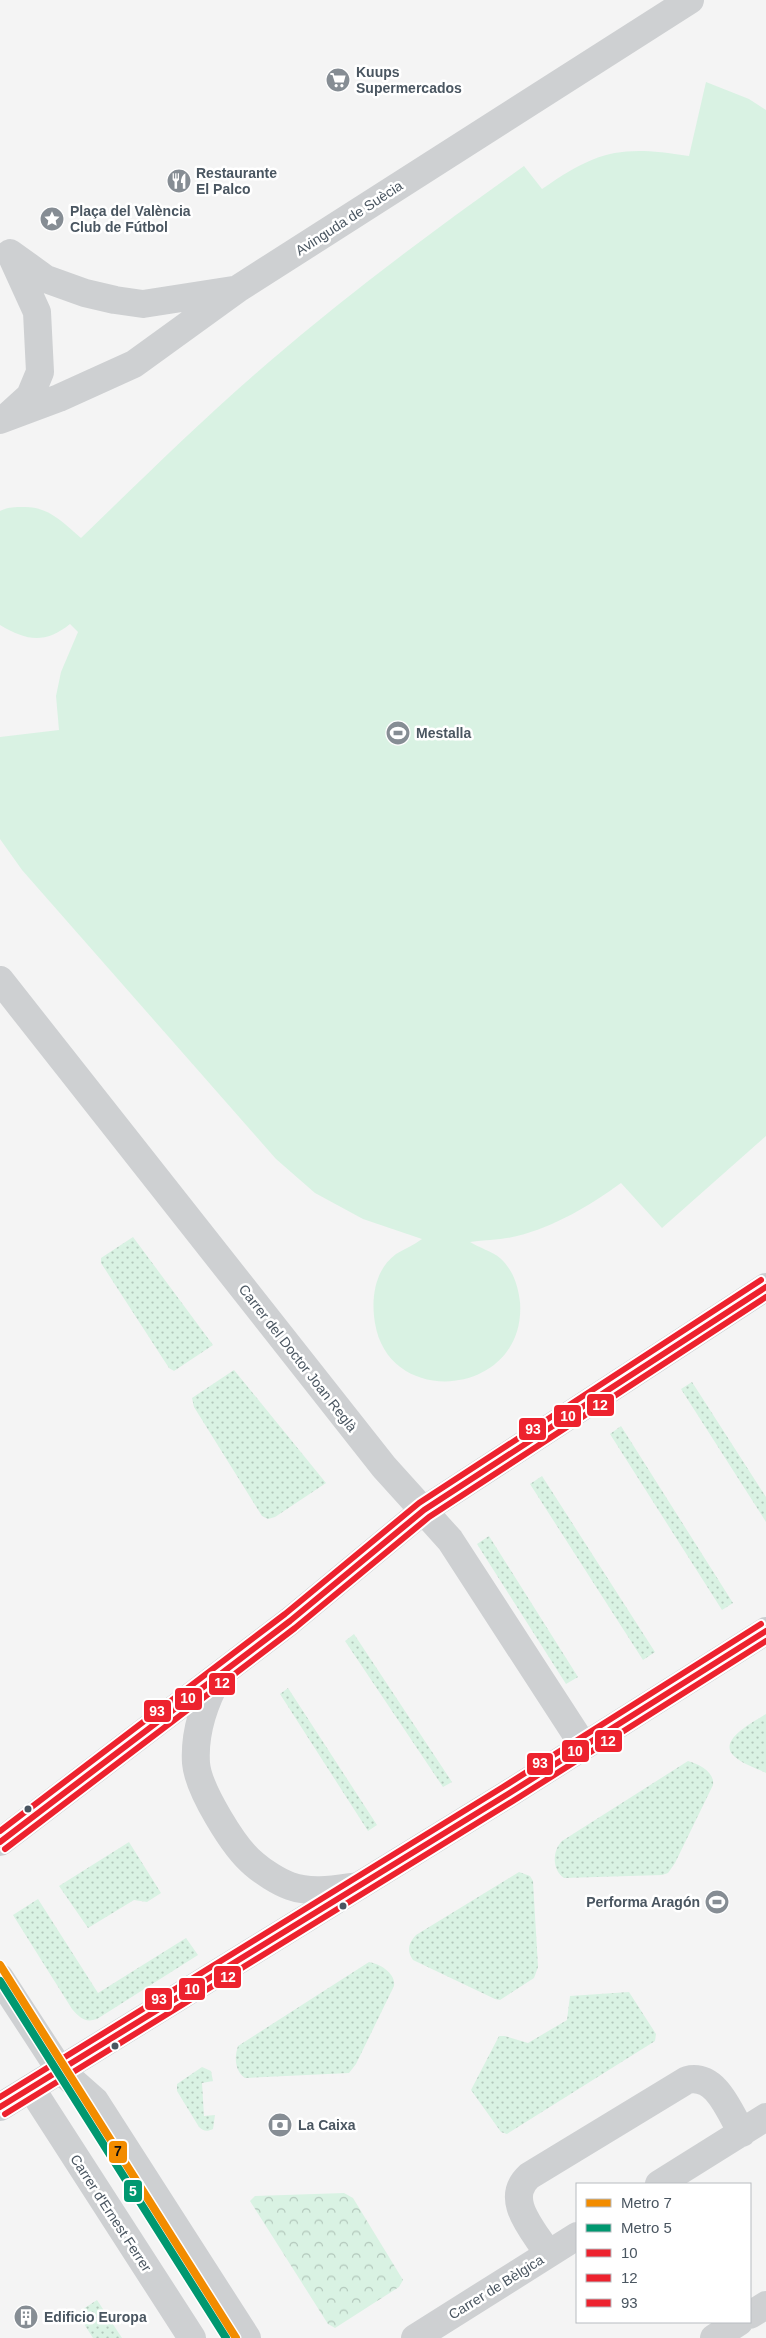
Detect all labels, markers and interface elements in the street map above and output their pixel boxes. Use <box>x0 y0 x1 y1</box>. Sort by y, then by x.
place label: Kuups Supermercados <box>356 64 462 96</box>
supermarket icon: Kuups Supermercados <box>325 67 351 93</box>
place label: Restaurante El Palco <box>196 165 277 197</box>
restaurant icon: Restaurante El Palco <box>166 168 192 194</box>
street label: Avinguda de Suècia <box>293 177 406 259</box>
place label: Plaça del València Club de Fútbol <box>70 203 191 235</box>
place icon: Plaça del València Club de Fútbol <box>39 206 65 232</box>
sports icon: Mestalla <box>385 720 411 746</box>
place label: Mestalla <box>416 725 471 741</box>
street label: Carrer del Doctor Joan Reglà <box>236 1281 360 1435</box>
line badge: 12 <box>586 1393 615 1417</box>
text: 12 <box>592 1397 608 1413</box>
line badge: 10 <box>553 1404 582 1428</box>
text: 10 <box>560 1408 576 1424</box>
line badge: 93 <box>518 1417 547 1441</box>
text: 93 <box>525 1421 541 1437</box>
line badge: 12 <box>208 1672 236 1696</box>
text: 12 <box>214 1675 230 1691</box>
line badge: 10 <box>174 1687 203 1711</box>
text: 10 <box>180 1690 196 1706</box>
line badge: 93 <box>143 1699 172 1723</box>
text: 93 <box>149 1703 165 1719</box>
line badge: 12 <box>594 1729 623 1753</box>
text: 12 <box>600 1733 616 1749</box>
line badge: 10 <box>561 1739 590 1763</box>
text: 10 <box>567 1743 583 1759</box>
line badge: 93 <box>526 1752 554 1776</box>
text: 93 <box>532 1755 548 1771</box>
unlabelled marker <box>23 1804 33 1814</box>
sports icon: Performa Aragón <box>704 1889 730 1915</box>
place label: Performa Aragón <box>586 1894 700 1910</box>
unlabelled marker <box>338 1901 348 1911</box>
line badge: 12 <box>213 1965 242 1989</box>
text: 12 <box>220 1969 236 1985</box>
line badge: 10 <box>178 1977 206 2001</box>
text: 10 <box>184 1981 200 1997</box>
line badge: 93 <box>144 1987 173 2011</box>
text: 93 <box>151 1991 167 2007</box>
unlabelled marker <box>110 2041 120 2051</box>
bank icon: La Caixa <box>267 2112 293 2138</box>
place label: La Caixa <box>298 2117 356 2133</box>
line badge: 7 <box>108 2140 128 2164</box>
text: 7 <box>114 2143 122 2159</box>
street label: Carrer d'Ernest Ferrer <box>67 2151 155 2275</box>
line badge: 5 <box>123 2179 143 2203</box>
text: 5 <box>129 2183 137 2199</box>
legend <box>576 2183 751 2323</box>
text: Metro 7 <box>621 2194 672 2211</box>
text: Metro 5 <box>621 2219 672 2236</box>
text: 10 <box>621 2244 638 2261</box>
street label: Carrer de Bèlgica <box>446 2251 547 2323</box>
text: 12 <box>621 2269 638 2286</box>
text: 93 <box>621 2294 638 2311</box>
building icon: Edificio Europa <box>13 2304 39 2330</box>
place label: Edificio Europa <box>44 2309 147 2325</box>

